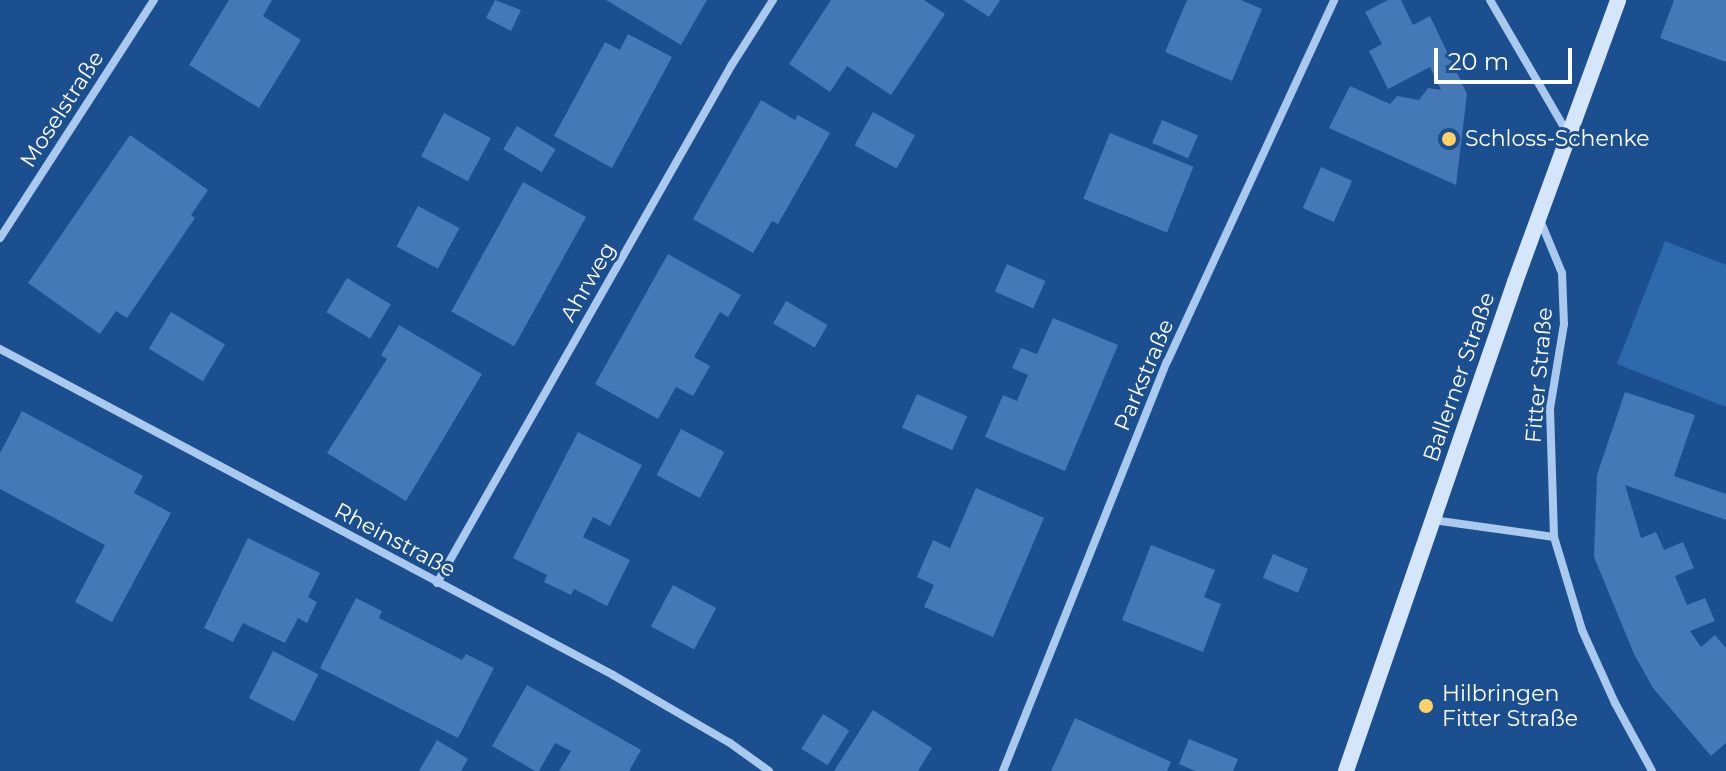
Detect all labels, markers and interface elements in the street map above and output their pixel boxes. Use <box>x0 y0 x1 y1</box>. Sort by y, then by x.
scale bar <box>1438 32 1576 82</box>
street label: Moselstraße <box>15 46 109 172</box>
text: 20 m <box>1448 47 1509 76</box>
place label: Schloss-Schenke <box>1465 126 1650 152</box>
marker: Schloss-Schenke <box>1440 130 1458 148</box>
street label: Ahrweg <box>555 238 621 326</box>
street label: Ballerner Straße <box>1418 289 1500 465</box>
street label: Fitter Straße <box>1520 306 1558 444</box>
street label: Parkstraße <box>1109 315 1179 435</box>
street label: Rheinstraße <box>330 497 460 583</box>
place label: Hilbringen Fitter Straße <box>1442 680 1578 732</box>
marker: Hilbringen Fitter Straße <box>1417 697 1435 715</box>

